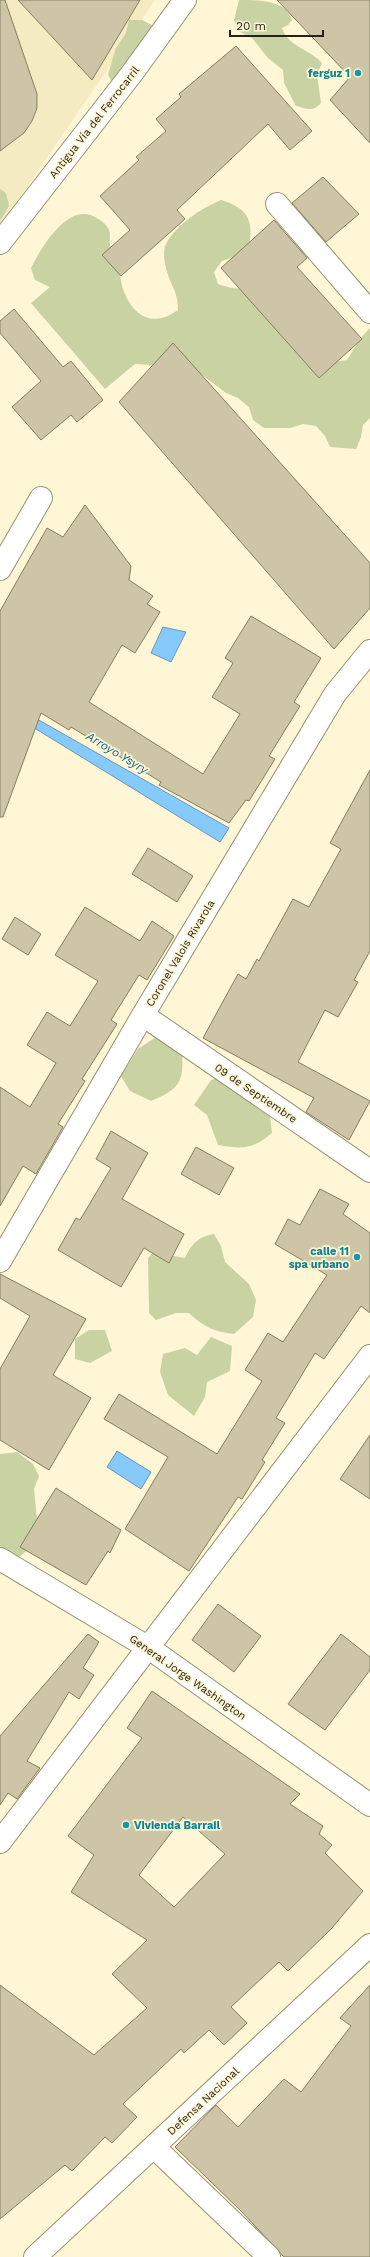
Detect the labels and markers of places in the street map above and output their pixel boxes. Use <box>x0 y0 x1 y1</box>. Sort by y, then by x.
place label: ferguz 1 <box>308 67 350 80</box>
marker: ferguz 1 <box>353 68 363 78</box>
place label: calle 11 spa urbano <box>289 1245 349 1271</box>
marker: calle 11 spa urbano <box>352 1252 362 1262</box>
place label: Vivienda Barrail <box>134 1819 220 1832</box>
marker: Vivienda Barrail <box>121 1820 131 1830</box>

